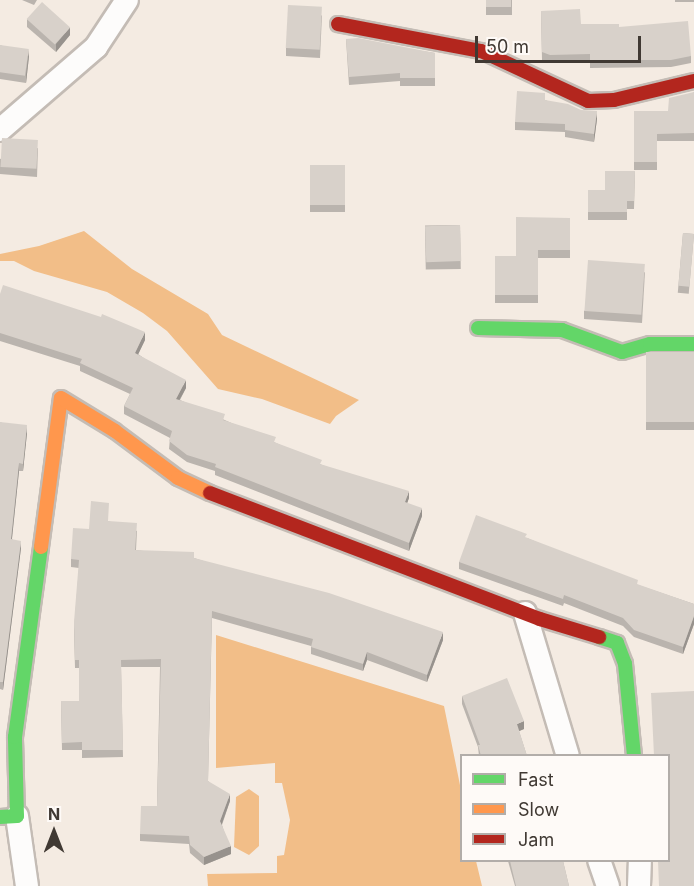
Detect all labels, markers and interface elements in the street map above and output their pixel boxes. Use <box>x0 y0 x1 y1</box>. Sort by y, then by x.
scale bar <box>478 24 644 62</box>
text: 50 m <box>486 36 529 57</box>
legend <box>460 754 670 862</box>
text: Fast <box>518 769 554 790</box>
text: Slow <box>518 799 559 820</box>
north arrow <box>24 802 84 862</box>
text: N <box>48 804 60 824</box>
text: Jam <box>518 829 554 850</box>

